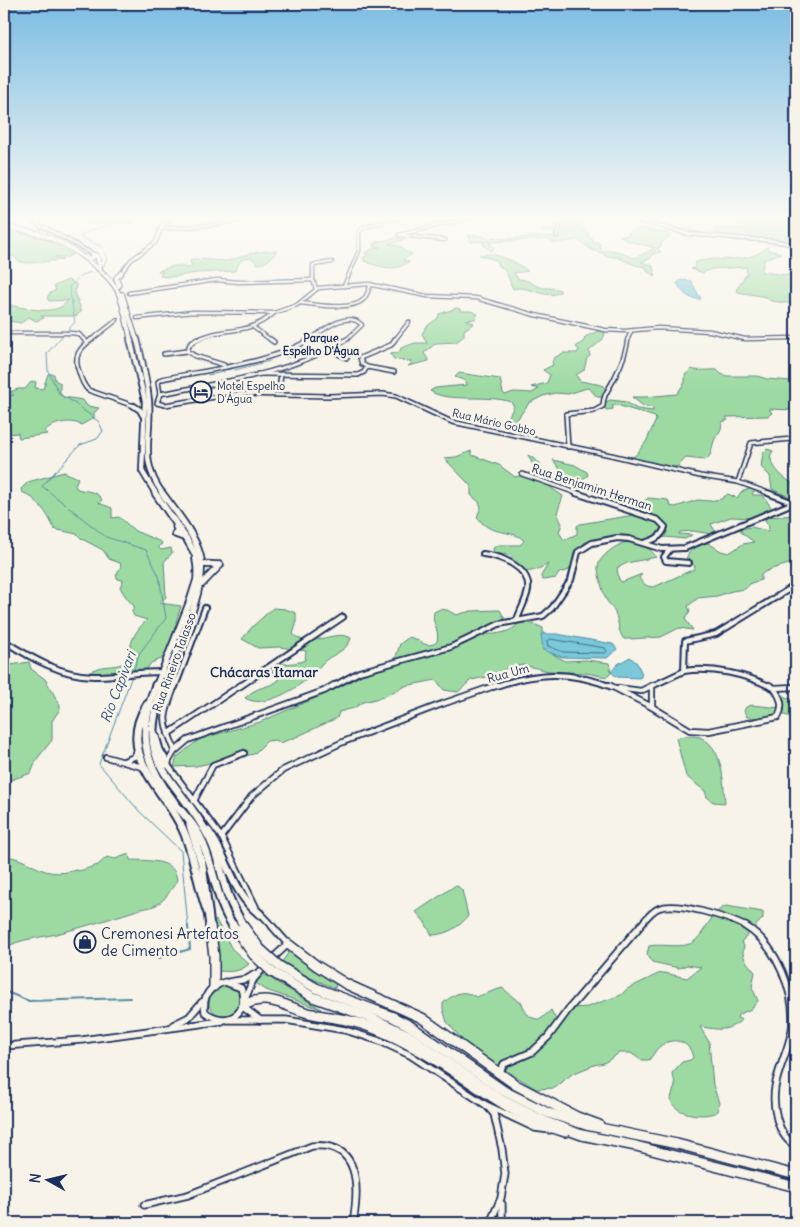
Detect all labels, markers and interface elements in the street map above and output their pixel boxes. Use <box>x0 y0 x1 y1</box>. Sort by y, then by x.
district label: Parque Espelho D'Água <box>283 331 360 359</box>
place label: Motel Espelho D'Água <box>217 379 285 406</box>
hotel icon: Motel Espelho D'Água <box>189 380 213 404</box>
street label: Rua Mário Gobbo <box>451 406 537 438</box>
street label: Rua Benjamim Herman <box>530 460 654 514</box>
street label: Rua Rineiro Talasso <box>149 610 199 714</box>
water label: Rio Capivari <box>96 647 141 725</box>
street label: Rua Um <box>485 660 531 686</box>
district label: Chácaras Itamar <box>210 663 318 681</box>
place label: Cremonesi Artefatos de Cimento <box>101 924 239 960</box>
shop icon: Cremonesi Artefatos de Cimento <box>73 930 97 954</box>
north arrow <box>22 1154 72 1204</box>
text: N <box>26 1172 45 1184</box>

